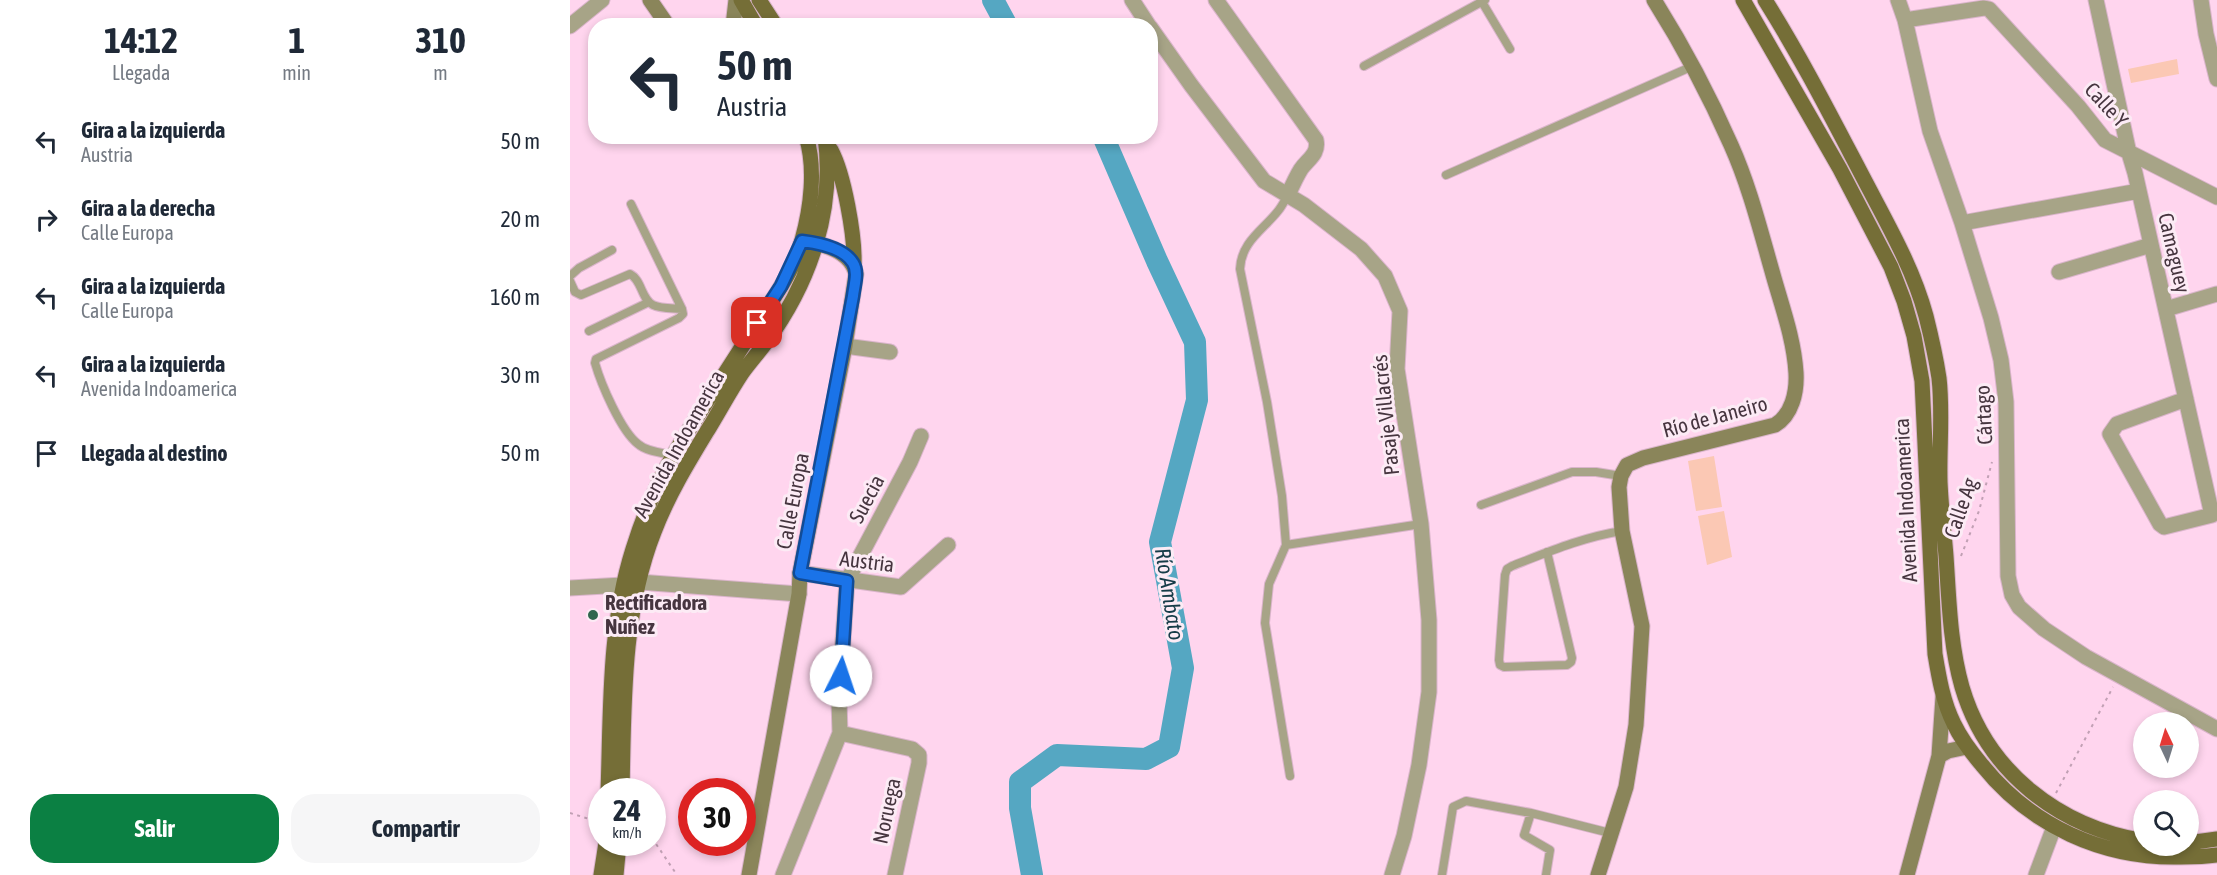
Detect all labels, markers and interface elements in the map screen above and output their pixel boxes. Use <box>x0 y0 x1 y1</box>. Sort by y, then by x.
text: 14:12 <box>104 19 178 61</box>
text: 1 <box>288 19 305 61</box>
text: 310 <box>415 19 466 61</box>
text: 50 m <box>717 41 792 89</box>
icon: left <box>618 42 696 120</box>
text: Llegada <box>112 61 170 84</box>
text: min <box>282 61 311 84</box>
text: m <box>433 61 448 84</box>
street label: Calle Y <box>2080 77 2134 132</box>
text: Austria <box>717 91 787 122</box>
text: Gira a la izquierda <box>81 117 225 143</box>
icon: left <box>30 125 63 158</box>
text: 50 m <box>500 128 540 154</box>
text: Austria <box>81 143 133 166</box>
text: Gira a la derecha <box>81 195 215 221</box>
icon: right <box>30 203 63 236</box>
text: 20 m <box>500 206 540 232</box>
street label: Camaguey <box>2154 210 2196 295</box>
text: Calle Europa <box>81 221 174 244</box>
text: Gira a la izquierda <box>81 273 225 299</box>
icon: left <box>30 281 63 314</box>
text: 160 m <box>490 284 540 310</box>
pin <box>731 297 782 348</box>
text: Calle Europa <box>81 299 174 322</box>
icon: arrive <box>740 306 773 339</box>
text: Gira a la izquierda <box>81 351 225 377</box>
street label: Pasaje Villacrés <box>1367 354 1403 477</box>
icon: left <box>30 359 63 392</box>
text: 30 m <box>500 362 540 388</box>
street label: Avenida Indoamerica <box>628 366 728 521</box>
text: Avenida Indoamerica <box>81 377 237 400</box>
street label: Cártago <box>1969 385 1997 445</box>
street label: Río de Janeiro <box>1660 391 1770 442</box>
street label: Avenida Indoamerica <box>1889 417 1921 583</box>
icon: arrive <box>30 437 63 470</box>
text: Llegada al destino <box>81 440 228 466</box>
text: 50 m <box>500 440 540 466</box>
street label: Calle Europa <box>771 451 813 551</box>
street label: Suecia <box>844 470 889 527</box>
street label: Calle Ag <box>1939 475 1981 541</box>
street label: Austria <box>839 546 896 576</box>
water label: Río Ambato <box>1150 546 1190 642</box>
place label: Rectificadora Nuñez <box>605 590 707 638</box>
marker: Rectificadora Nuñez <box>586 608 600 622</box>
position arrow <box>809 644 873 708</box>
north arrow <box>2133 712 2199 778</box>
map controls <box>2133 712 2199 856</box>
street label: Noruega <box>867 776 905 846</box>
speed limit sign: 30 <box>678 778 756 856</box>
button: search <box>2133 790 2199 856</box>
text: 24 <box>613 793 641 827</box>
button: Salir <box>30 794 279 863</box>
button: Compartir <box>291 794 540 863</box>
text: km/h <box>612 824 642 841</box>

